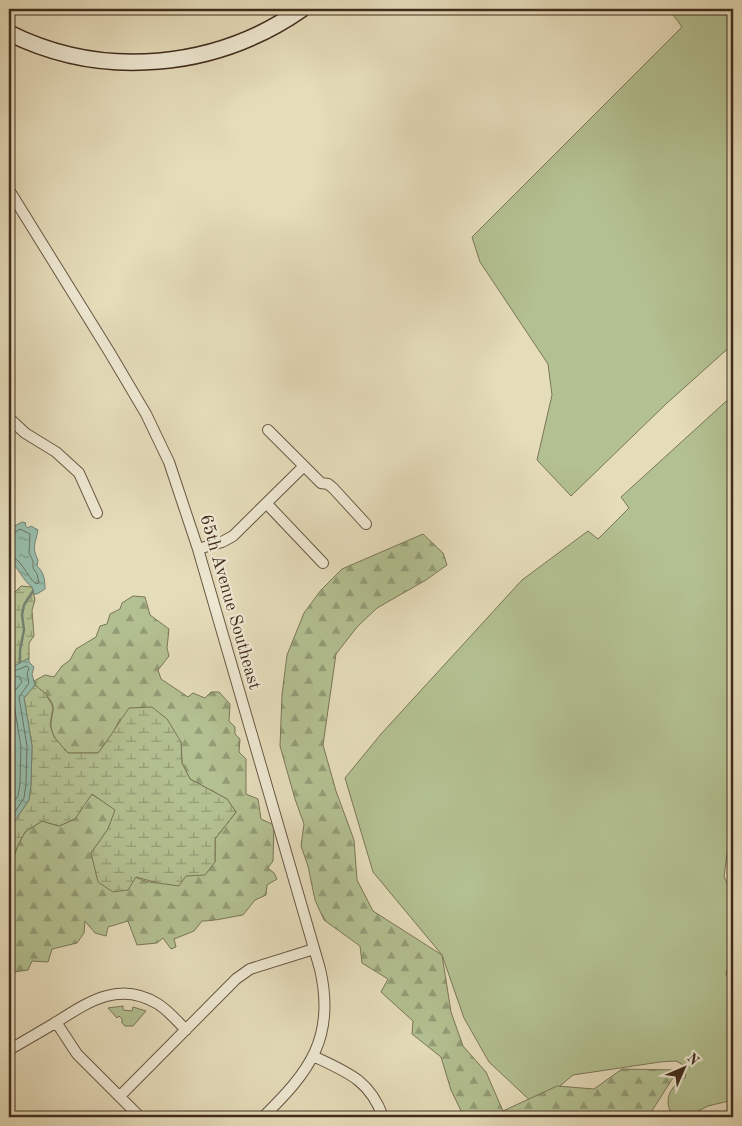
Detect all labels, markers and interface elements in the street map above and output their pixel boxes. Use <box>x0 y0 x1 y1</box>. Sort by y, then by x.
street label: 65th Avenue Southeast <box>196 512 264 692</box>
north arrow <box>660 1044 710 1094</box>
text: N <box>684 1051 701 1068</box>

